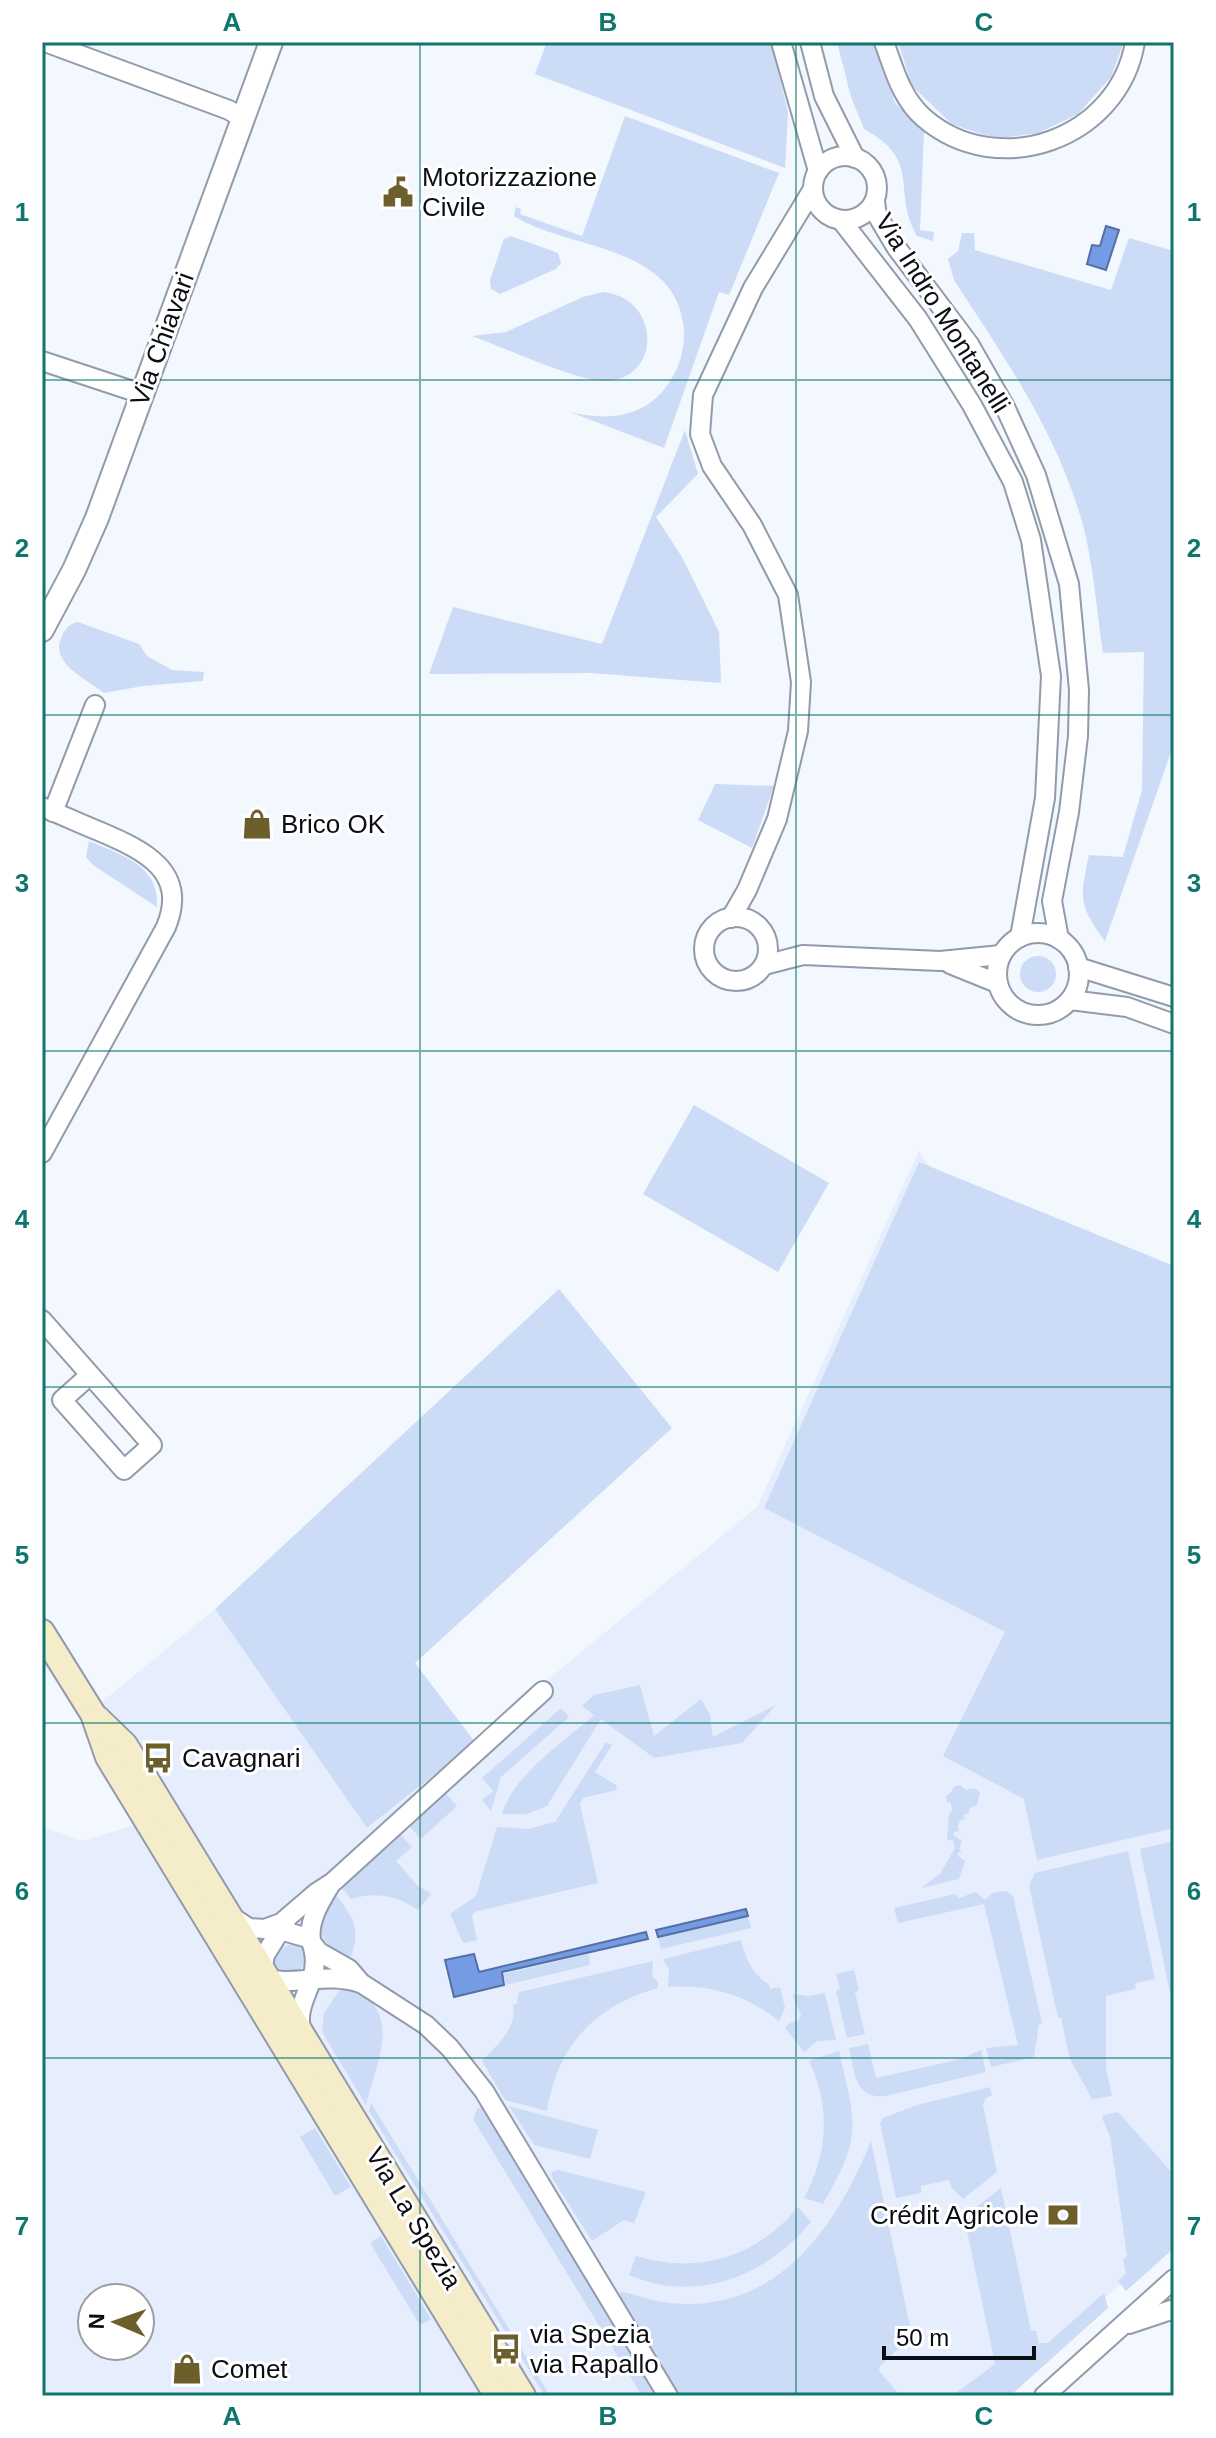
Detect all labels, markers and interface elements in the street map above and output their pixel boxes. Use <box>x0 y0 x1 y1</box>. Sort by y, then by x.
text: A <box>223 7 242 37</box>
text: B <box>599 7 617 37</box>
text: C <box>975 7 994 37</box>
place label: Motorizzazione Civile <box>422 162 597 222</box>
public building icon: Motorizzazione Civile <box>381 175 415 209</box>
text: 1 <box>15 197 29 227</box>
text: 1 <box>1187 197 1201 227</box>
street label: Via Indro Montanelli <box>870 208 1016 418</box>
street label: Via Chiavari <box>124 268 200 410</box>
text: 2 <box>15 533 29 563</box>
text: 2 <box>1187 533 1201 563</box>
shop icon: Brico OK <box>240 807 274 841</box>
place label: Brico OK <box>281 809 386 839</box>
text: 3 <box>15 868 29 898</box>
text: 3 <box>1187 868 1201 898</box>
text: 4 <box>15 1204 30 1234</box>
text: 4 <box>1187 1204 1202 1234</box>
text: 5 <box>15 1540 29 1570</box>
text: 5 <box>1187 1540 1201 1570</box>
bus stop icon: Cavagnari <box>141 1741 175 1775</box>
place label: Cavagnari <box>182 1743 301 1773</box>
text: 6 <box>15 1876 29 1906</box>
text: 6 <box>1187 1876 1201 1906</box>
street label: Via La Spezia <box>360 2142 468 2295</box>
bank icon: Crédit Agricole <box>1046 2198 1080 2232</box>
place label: Crédit Agricole <box>870 2200 1039 2230</box>
text: 7 <box>15 2211 29 2241</box>
text: 7 <box>1187 2211 1201 2241</box>
north arrow <box>76 2282 156 2362</box>
scale bar <box>884 2310 1034 2360</box>
text: N <box>84 2313 109 2330</box>
place label: via Spezia via Rapallo <box>530 2319 659 2379</box>
text: 50 m <box>896 2324 949 2351</box>
bus stop icon: via Spezia via Rapallo <box>489 2332 523 2366</box>
shop icon: Comet <box>170 2352 204 2386</box>
place label: Comet <box>211 2354 288 2384</box>
text: A <box>223 2401 242 2431</box>
text: B <box>599 2401 617 2431</box>
text: C <box>975 2401 994 2431</box>

